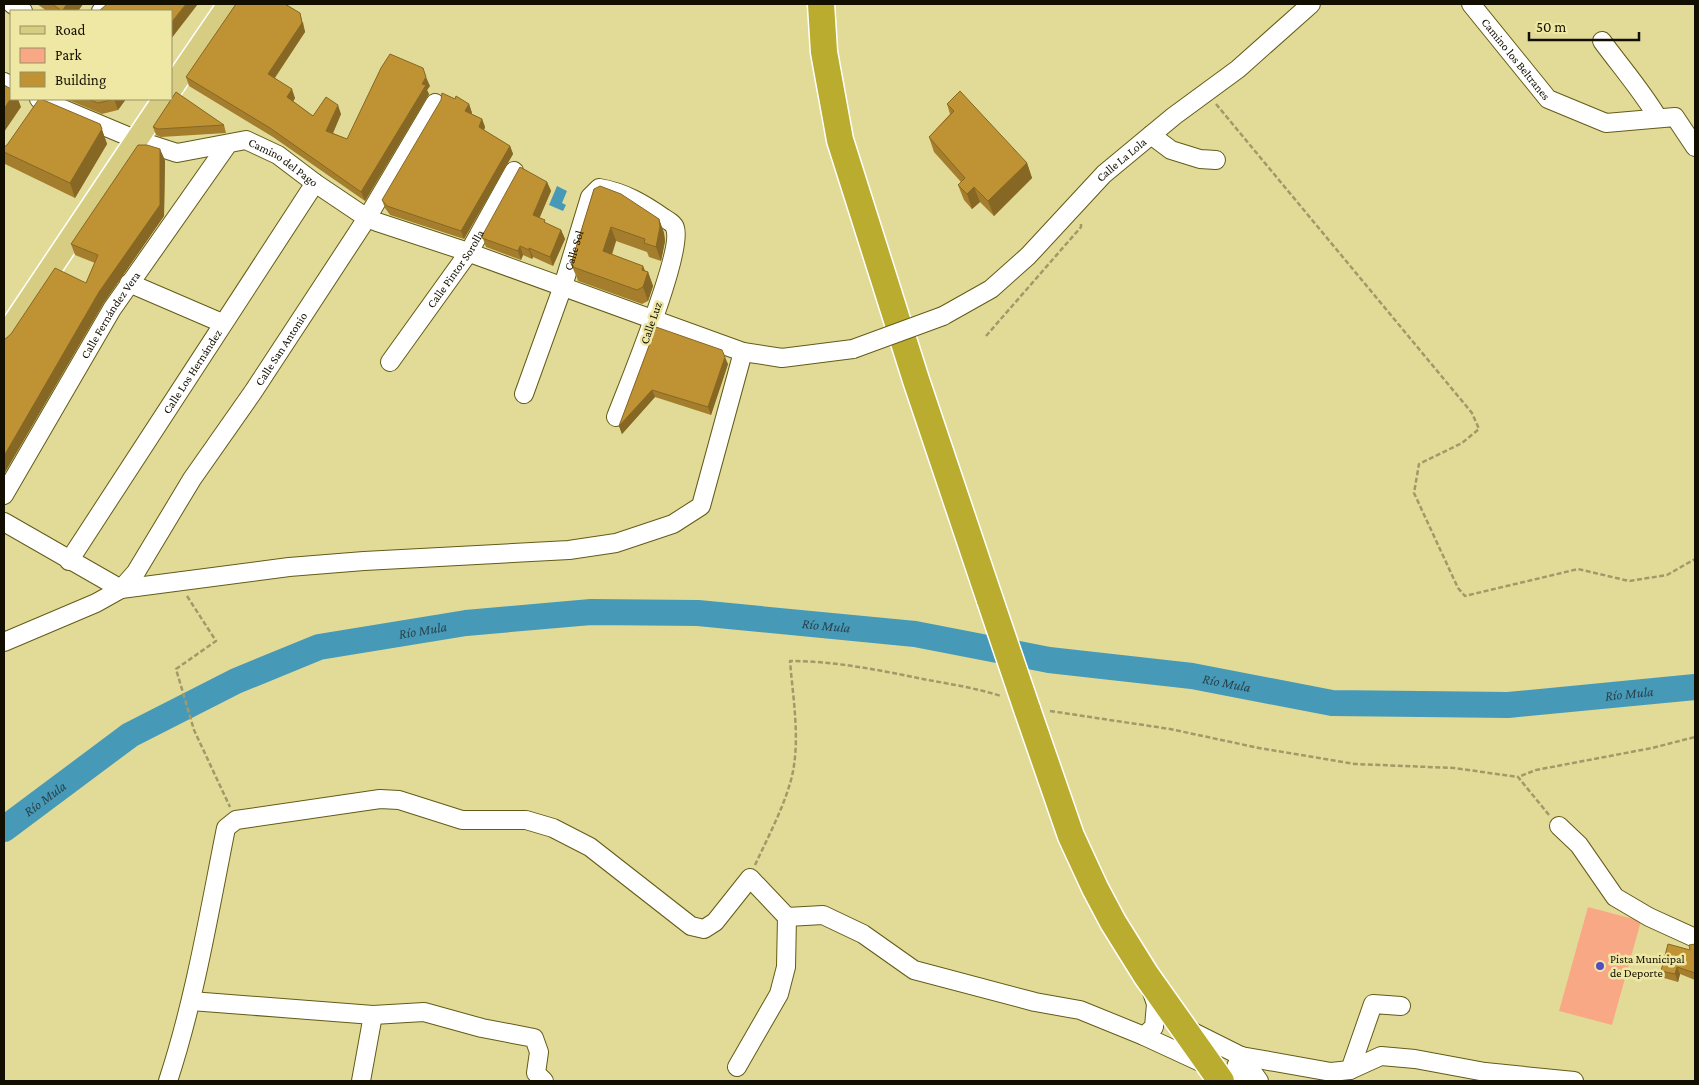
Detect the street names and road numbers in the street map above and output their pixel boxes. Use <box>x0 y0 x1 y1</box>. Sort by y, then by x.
street label: Camino los Beltranes <box>1478 15 1553 103</box>
street label: Camino del Pago <box>246 135 321 190</box>
street label: Calle La Lola <box>1093 135 1150 185</box>
street label: Calle Pintor Sorolla <box>424 227 487 311</box>
street label: Calle Sol <box>561 229 586 272</box>
street label: Calle Fernández Vera <box>78 269 143 361</box>
street label: Calle Luz <box>637 300 665 346</box>
street label: Calle San Antonio <box>252 309 310 388</box>
street label: Calle Los Hernández <box>160 327 225 416</box>

